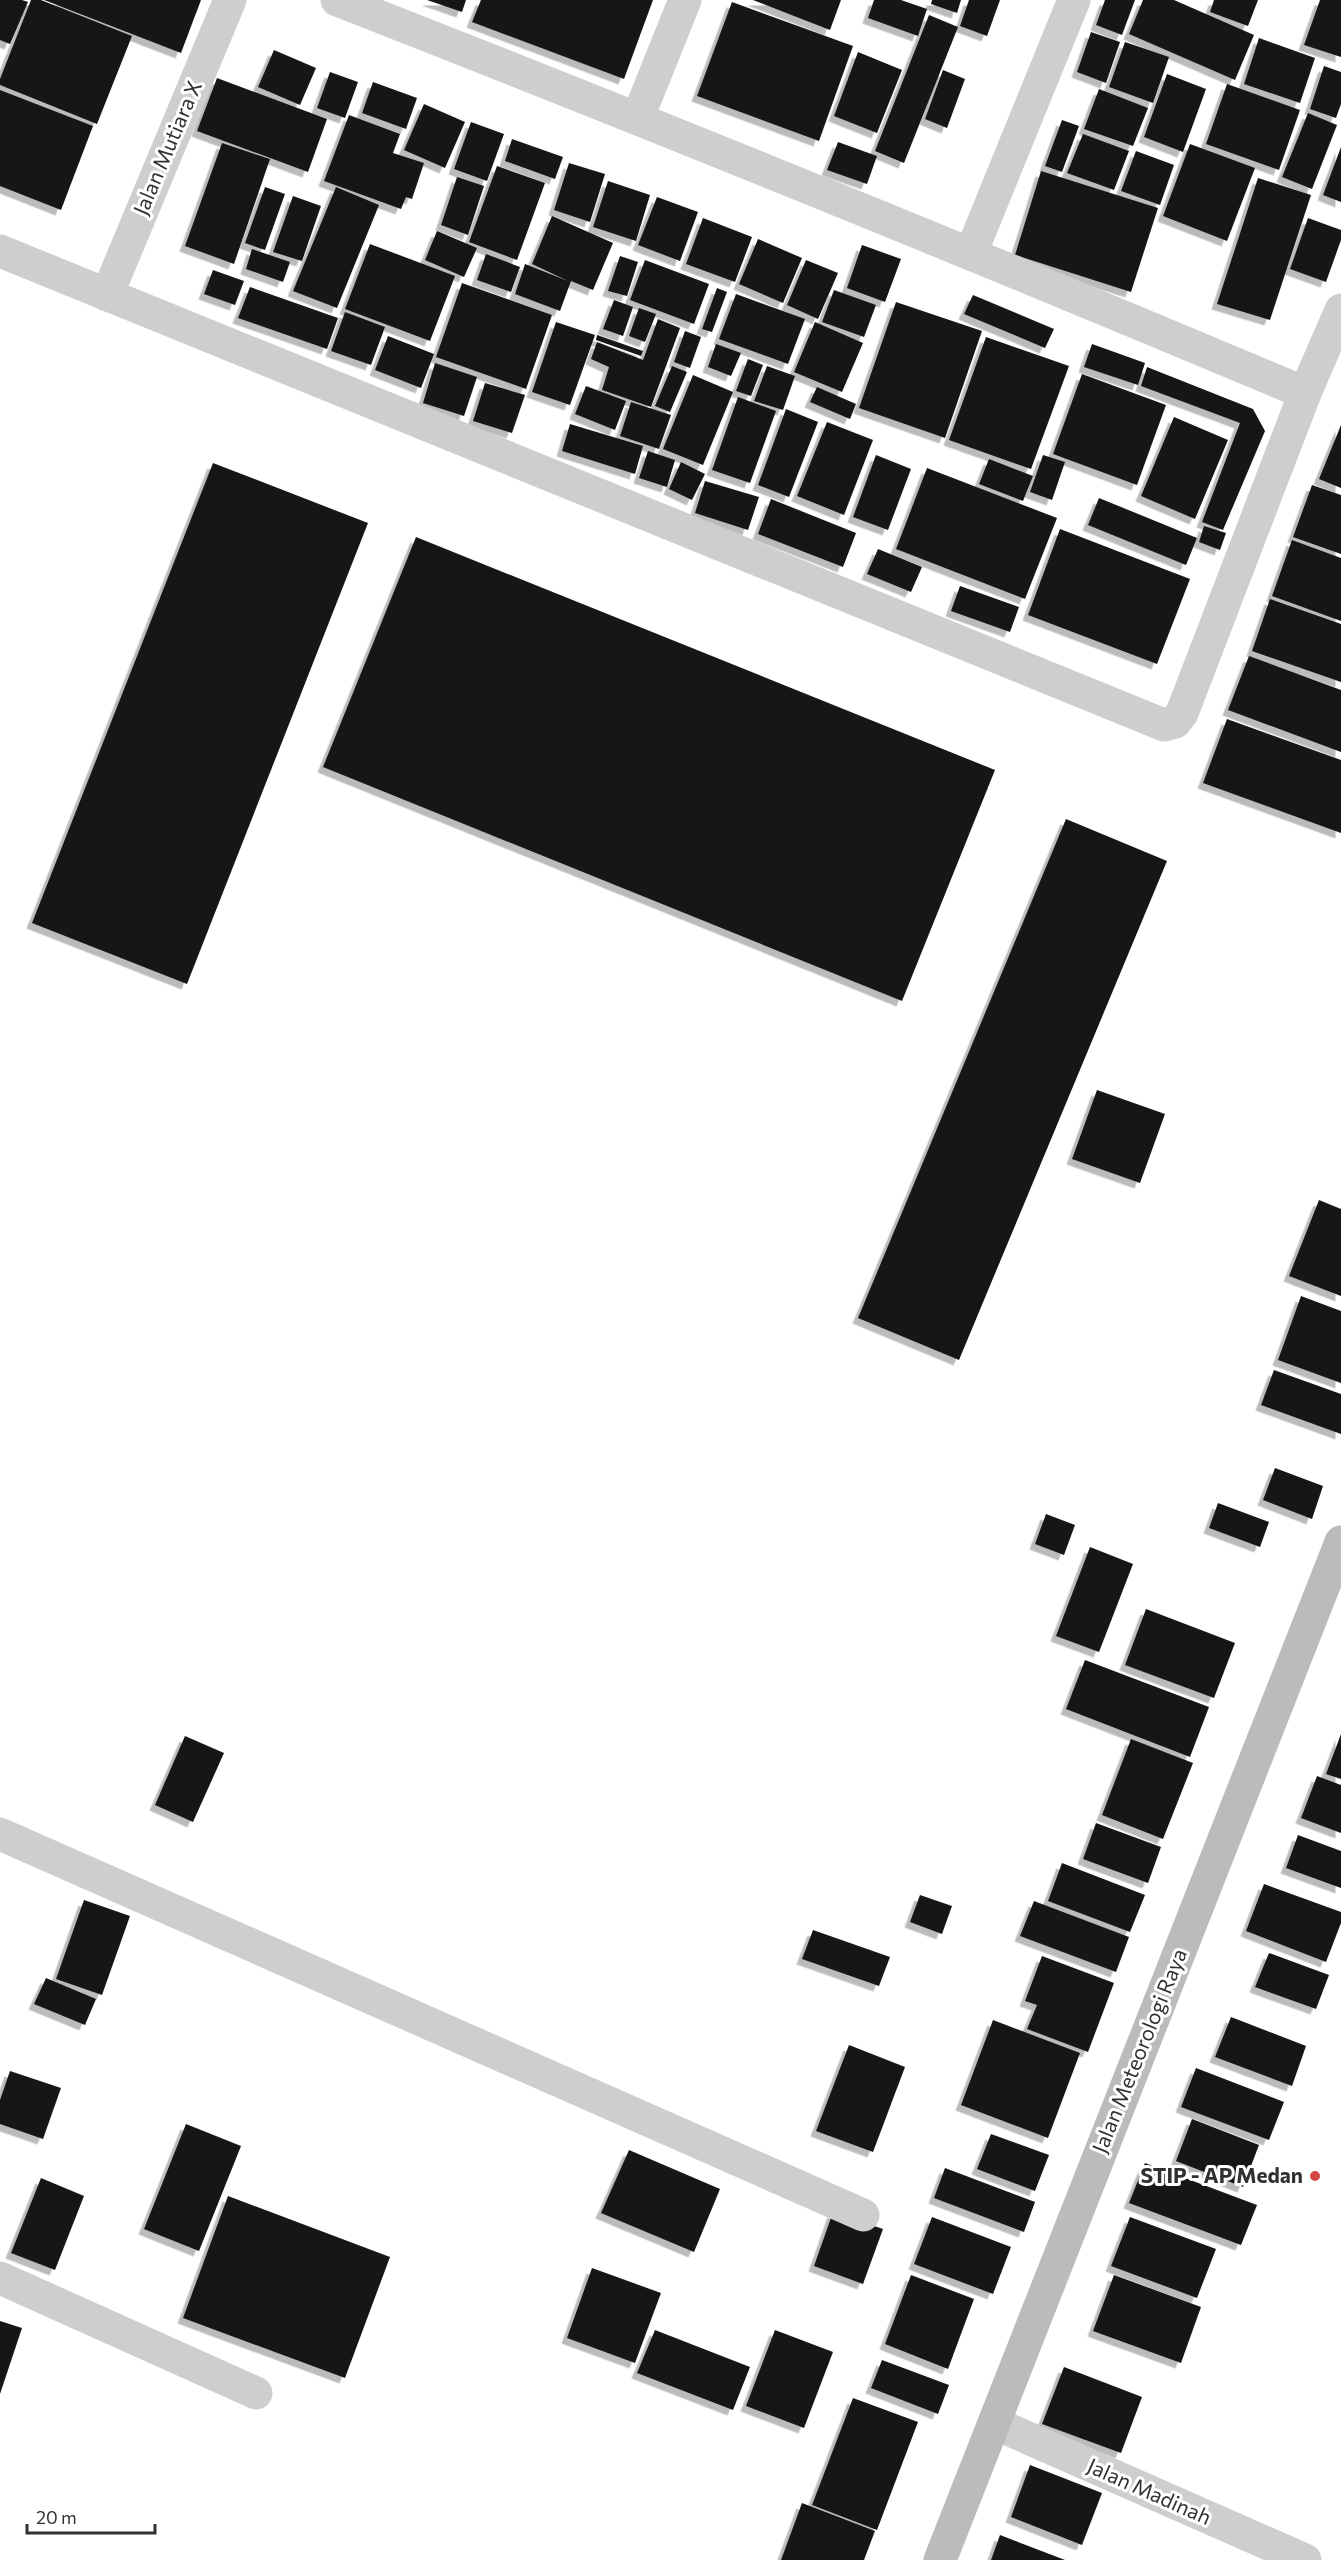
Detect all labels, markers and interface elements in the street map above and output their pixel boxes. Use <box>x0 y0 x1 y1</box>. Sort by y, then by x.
street label: Jalan Mutiara X <box>127 76 206 218</box>
street label: Jalan Meteorologi Raya <box>1086 1945 1191 2156</box>
place label: STIP - AP Medan <box>1141 2162 1303 2187</box>
marker: STIP - AP Medan <box>1308 2169 1322 2183</box>
street label: Jalan Madinah <box>1084 2452 1215 2529</box>
scale bar <box>27 2497 154 2535</box>
text: 20 m <box>36 2506 77 2528</box>

